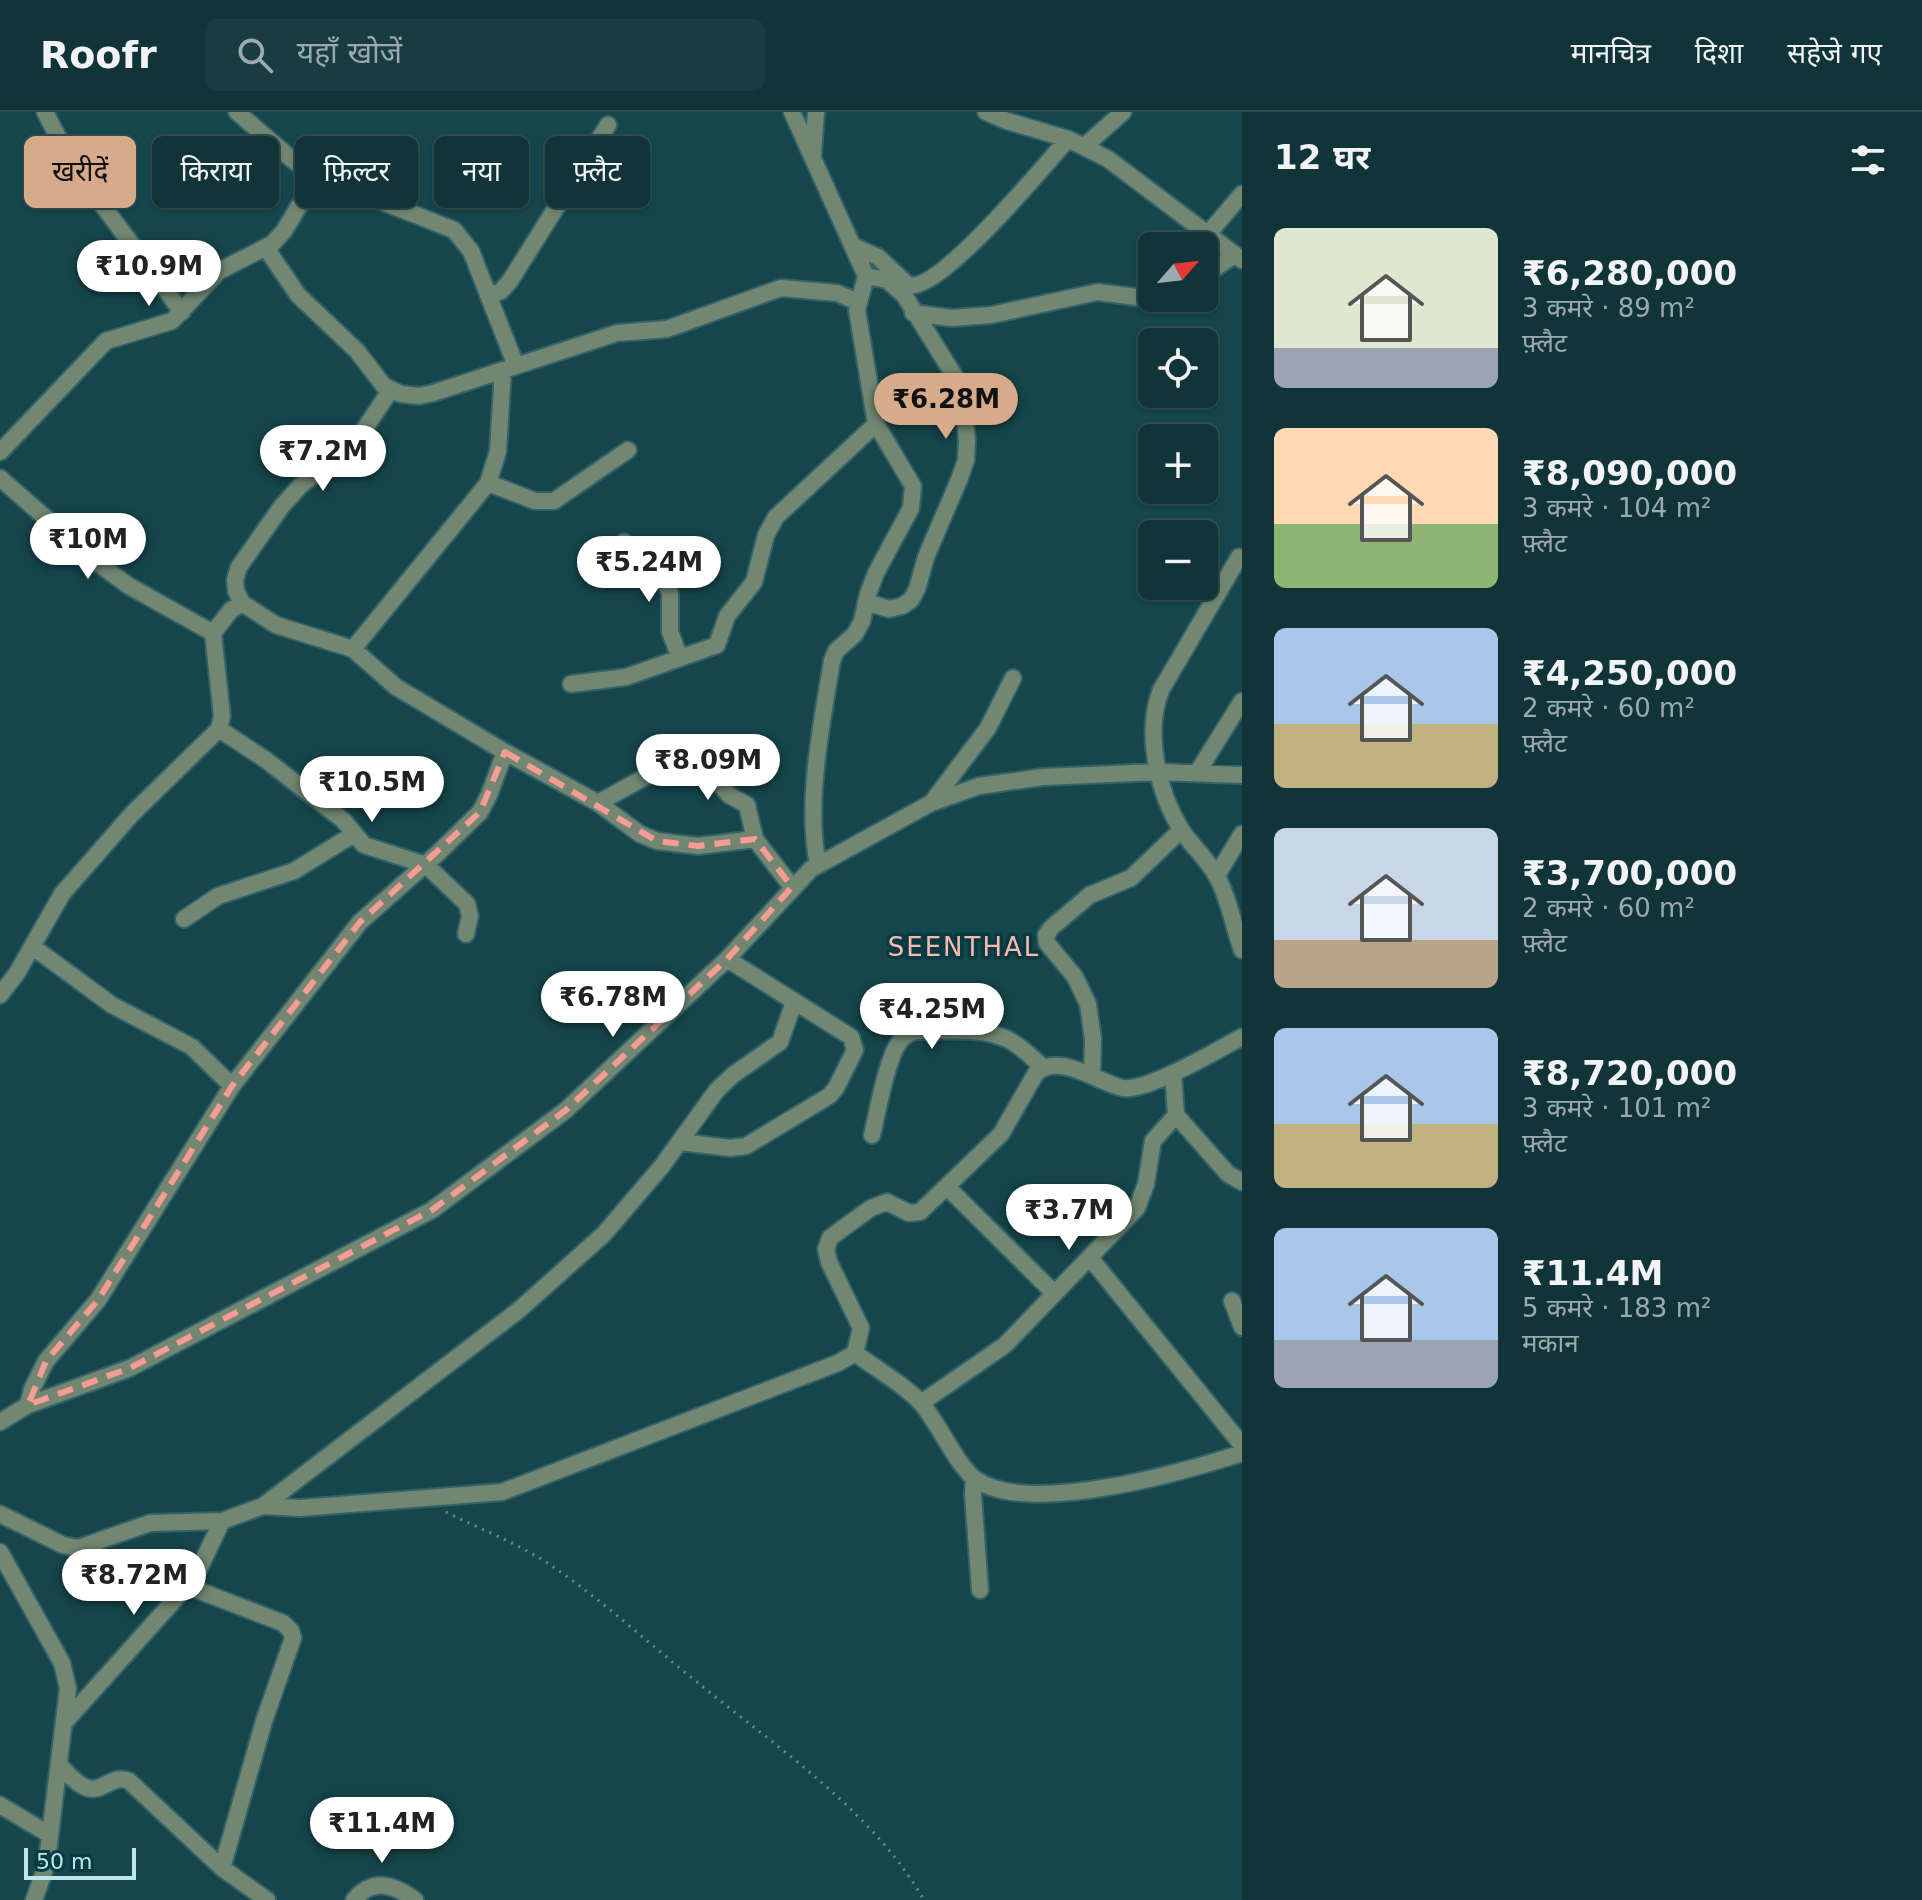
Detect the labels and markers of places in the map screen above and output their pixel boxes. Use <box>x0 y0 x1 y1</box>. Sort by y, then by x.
pin: ₹10.9M <box>84 240 214 308</box>
pin: ₹6.28M <box>881 373 1011 441</box>
pin: ₹7.2M <box>267 425 379 493</box>
pin: ₹10M <box>41 513 135 581</box>
pin: ₹5.24M <box>584 536 714 604</box>
pin: ₹8.09M <box>643 734 773 802</box>
pin: ₹10.5M <box>307 756 437 824</box>
pin: ₹6.78M <box>548 971 678 1039</box>
pin: ₹4.25M <box>867 983 997 1051</box>
pin: ₹3.7M <box>1013 1184 1125 1252</box>
pin: ₹8.72M <box>69 1549 199 1617</box>
pin: ₹11.4M <box>317 1797 447 1865</box>

